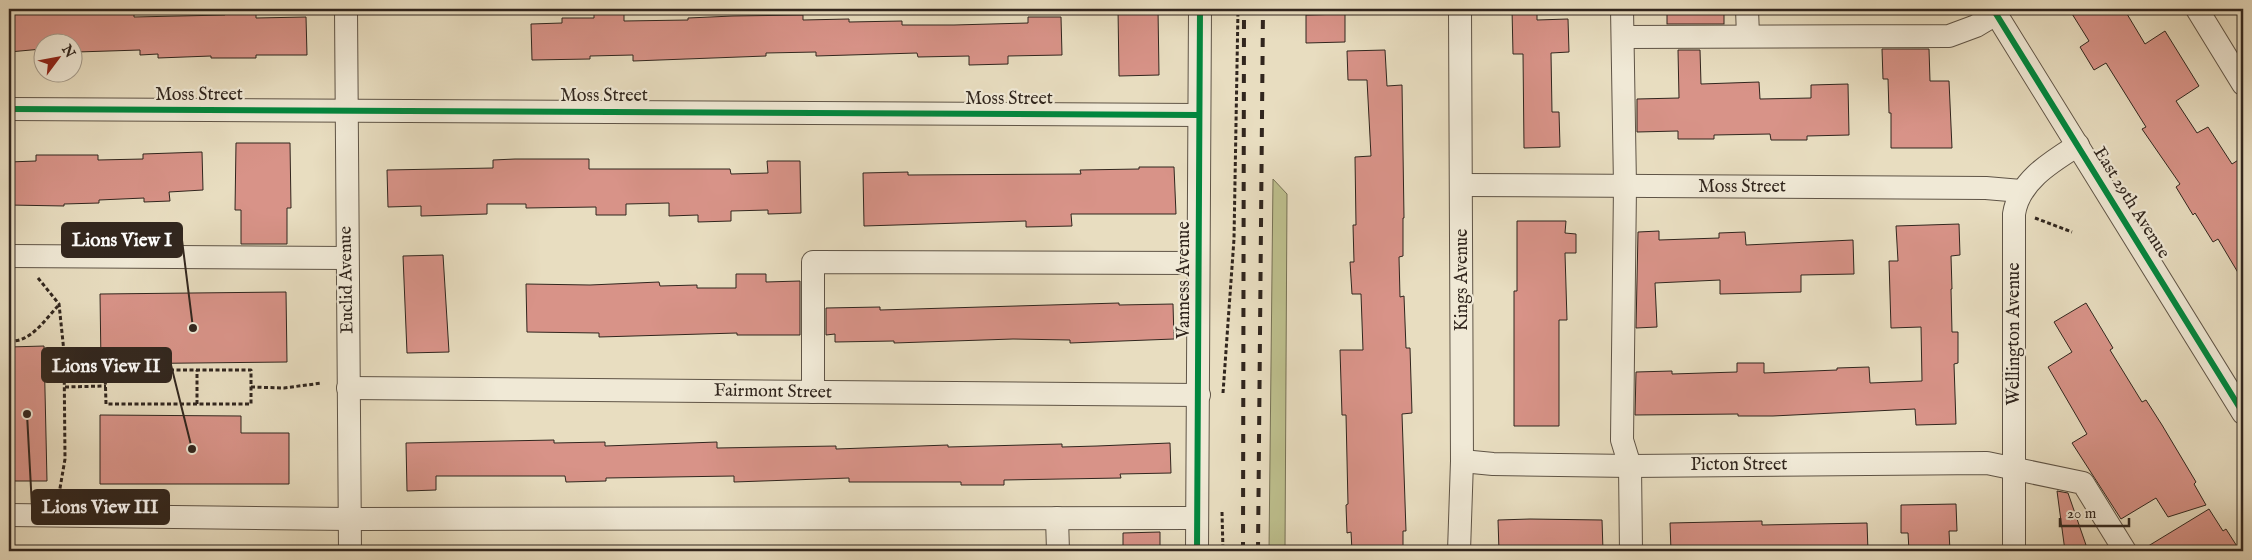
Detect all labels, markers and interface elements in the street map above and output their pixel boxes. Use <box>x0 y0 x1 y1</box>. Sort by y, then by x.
north arrow <box>32 32 82 82</box>
text: N <box>57 41 79 62</box>
street label: Moss Street <box>155 84 243 107</box>
street label: Moss Street <box>560 85 648 108</box>
street label: Moss Street <box>965 88 1053 111</box>
street label: East 29th Avenue <box>2087 143 2175 263</box>
street label: Moss Street <box>1698 176 1786 199</box>
street label: Vanness Avenue <box>1173 221 1196 340</box>
callout: Lions View I <box>62 223 182 257</box>
street label: Euclid Avenue <box>335 226 359 334</box>
text: Lions View I <box>72 229 172 253</box>
street label: Kings Avenue <box>1451 229 1474 331</box>
street label: Wellington Avenue <box>2003 263 2026 405</box>
callout: Lions View II <box>42 348 171 382</box>
text: Lions View II <box>52 355 160 379</box>
street label: Fairmont Street <box>714 379 832 405</box>
street label: Picton Street <box>1691 454 1787 477</box>
callout: Lions View III <box>32 490 169 524</box>
scale bar <box>2060 495 2128 527</box>
text: Lions View III <box>42 496 158 520</box>
text: 20 m <box>2067 504 2097 523</box>

